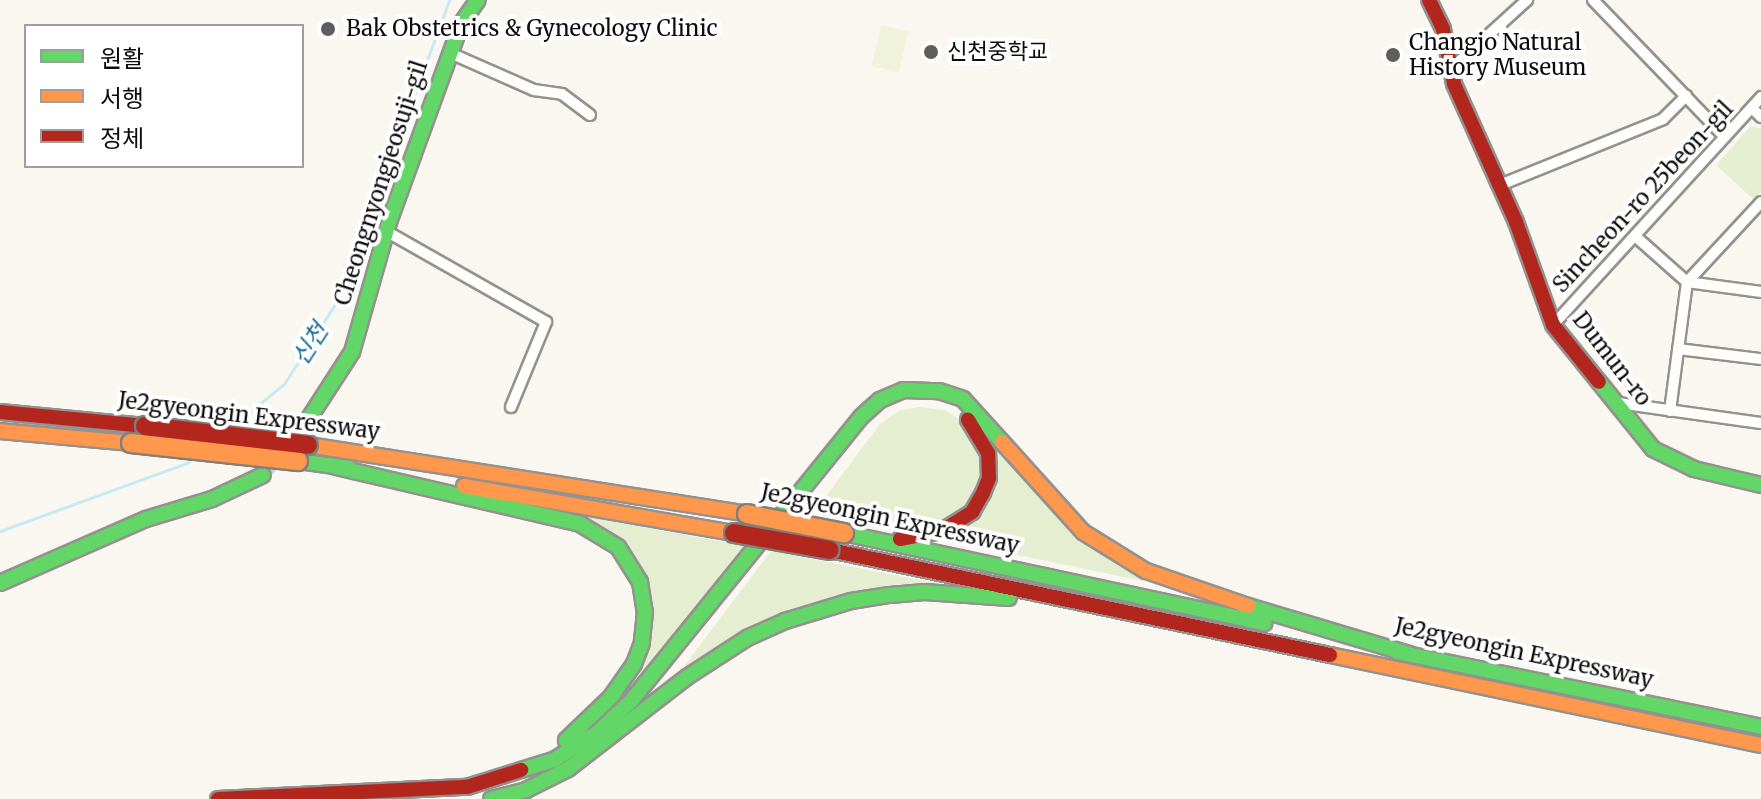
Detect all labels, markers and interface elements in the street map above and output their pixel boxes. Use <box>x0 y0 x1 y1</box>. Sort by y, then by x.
place label: Bak Obstetrics & Gynecology Clinic <box>346 16 718 42</box>
marker: Bak Obstetrics & Gynecology Clinic <box>317 18 339 40</box>
legend <box>24 24 304 168</box>
place label: Changjo Natural History Museum <box>1409 29 1586 80</box>
place label: 신천중학교 <box>947 39 1048 65</box>
text: 원활 <box>100 43 144 74</box>
marker: 신천중학교 <box>922 43 940 61</box>
marker: Changjo Natural History Museum <box>1384 46 1402 64</box>
street label: Cheongnyongjeosuji-gil <box>329 57 433 309</box>
text: 서행 <box>100 83 144 114</box>
street label: Sincheon-ro 25beon-gil <box>1547 96 1739 298</box>
text: 정체 <box>100 123 144 154</box>
street label: Dumun-ro <box>1567 307 1657 411</box>
water label: 신천 <box>286 318 334 370</box>
street label: Je2gyeongin Expressway <box>117 387 381 445</box>
street label: Je2gyeongin Expressway <box>758 479 1022 559</box>
street label: Je2gyeongin Expressway <box>1392 613 1656 693</box>

